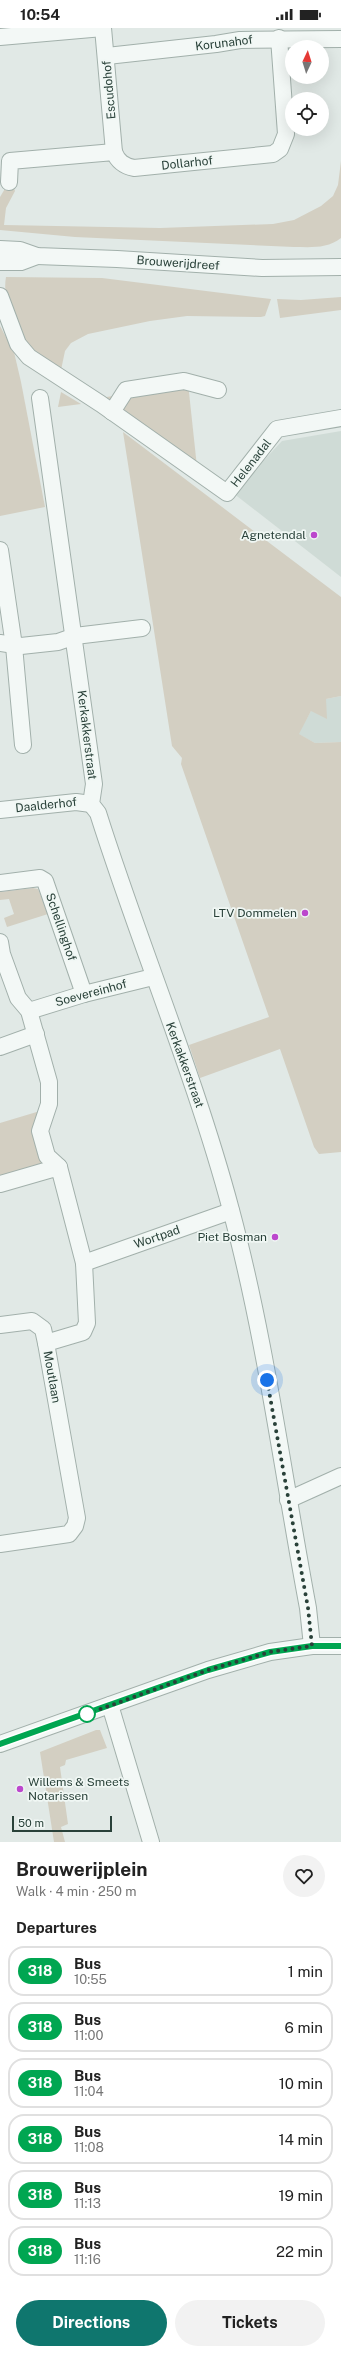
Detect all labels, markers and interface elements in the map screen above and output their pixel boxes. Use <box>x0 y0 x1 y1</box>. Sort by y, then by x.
text: 10:54 <box>20 6 60 23</box>
street label: Korunahof <box>194 32 254 53</box>
north arrow <box>285 40 329 84</box>
map controls <box>285 40 329 136</box>
street label: Escudohof <box>99 60 119 120</box>
button: locate <box>285 92 329 136</box>
street label: Dollarhof <box>161 153 214 173</box>
street label: Brouwerijdreef <box>136 253 220 273</box>
street label: Helenadal <box>228 436 274 490</box>
place label: Agnetendal <box>241 528 306 542</box>
marker: Agnetendal <box>309 530 319 540</box>
street label: Kerkakkerstraat <box>75 690 99 781</box>
street label: Daalderhof <box>15 795 78 815</box>
street label: Schellinghof <box>43 891 79 963</box>
place label: LTV Dommelen <box>213 906 297 920</box>
marker: LTV Dommelen <box>300 908 310 918</box>
street label: Soevereinhof <box>54 977 129 1009</box>
street label: Kerkakkerstraat <box>163 1020 207 1110</box>
street label: Wortpad <box>132 1223 182 1251</box>
place label: Piet Bosman <box>197 1230 267 1244</box>
marker: Piet Bosman <box>270 1232 280 1242</box>
street label: Moutlaan <box>41 1350 63 1404</box>
your location <box>257 1370 277 1390</box>
unlabelled marker <box>78 1705 96 1723</box>
place label: Willems & Smeets Notarissen <box>28 1775 129 1803</box>
marker: Willems & Smeets Notarissen <box>15 1784 25 1794</box>
scale bar <box>12 1814 112 1833</box>
text: 50 m <box>18 1817 44 1829</box>
button: heart <box>283 1855 325 1897</box>
text: Brouwerijplein <box>16 1858 148 1880</box>
text: Walk · 4 min · 250 m <box>16 1884 136 1899</box>
text: Departures <box>16 1919 97 1936</box>
text: Bus <box>74 1955 101 1972</box>
text: 318 <box>28 1963 52 1979</box>
text: 1 min <box>288 1963 323 1980</box>
text: 10:55 <box>74 1972 107 1987</box>
text: Bus <box>74 2011 101 2028</box>
text: 318 <box>28 2019 52 2035</box>
text: 6 min <box>285 2019 323 2036</box>
text: 11:00 <box>74 2028 103 2043</box>
text: Bus <box>74 2067 101 2084</box>
text: 318 <box>28 2075 52 2091</box>
text: 10 min <box>279 2075 323 2092</box>
text: 11:04 <box>74 2084 104 2099</box>
text: Bus <box>74 2123 101 2140</box>
text: 318 <box>28 2131 52 2147</box>
text: 14 min <box>278 2131 323 2148</box>
text: 11:08 <box>74 2140 104 2155</box>
text: Bus <box>74 2179 101 2196</box>
text: 318 <box>28 2187 52 2203</box>
text: 19 min <box>278 2187 323 2204</box>
text: 11:13 <box>74 2196 101 2211</box>
text: Bus <box>74 2235 101 2252</box>
text: 318 <box>28 2243 52 2259</box>
text: 22 min <box>276 2243 323 2260</box>
text: 11:16 <box>74 2252 101 2267</box>
button: Directions <box>16 2300 167 2346</box>
button: Tickets <box>175 2300 325 2346</box>

